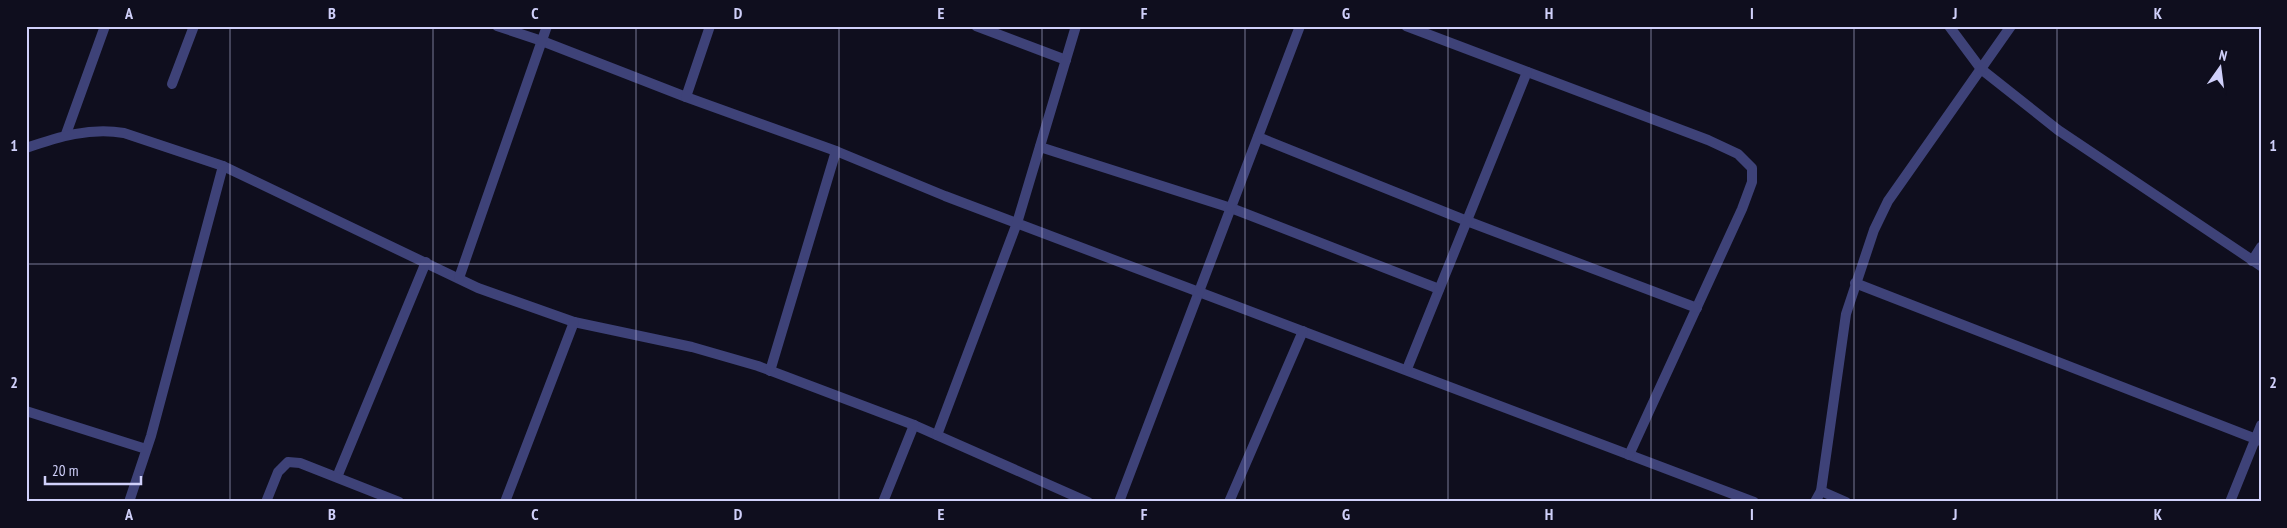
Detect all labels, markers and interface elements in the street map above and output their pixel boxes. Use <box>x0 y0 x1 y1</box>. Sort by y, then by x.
text: A <box>124 3 134 23</box>
text: B <box>328 3 336 23</box>
text: C <box>531 3 539 23</box>
text: D <box>734 3 743 23</box>
text: E <box>938 3 945 23</box>
text: F <box>1141 3 1148 23</box>
text: G <box>1342 3 1350 23</box>
text: H <box>1545 3 1553 23</box>
text: I <box>1750 3 1754 23</box>
text: J <box>1952 3 1957 23</box>
text: K <box>2154 3 2163 23</box>
north arrow <box>2194 42 2244 92</box>
text: N <box>2217 46 2229 65</box>
text: 1 <box>10 135 18 155</box>
text: 1 <box>2269 135 2277 155</box>
text: 2 <box>10 372 18 392</box>
text: 2 <box>2269 372 2277 392</box>
scale bar <box>45 453 141 485</box>
text: 20 m <box>52 461 78 480</box>
text: A <box>124 504 134 524</box>
text: B <box>328 504 336 524</box>
text: C <box>531 504 539 524</box>
text: D <box>734 504 743 524</box>
text: E <box>938 504 945 524</box>
text: F <box>1141 504 1148 524</box>
text: G <box>1342 504 1350 524</box>
text: H <box>1545 504 1553 524</box>
text: I <box>1750 504 1754 524</box>
text: J <box>1952 504 1957 524</box>
text: K <box>2154 504 2163 524</box>

